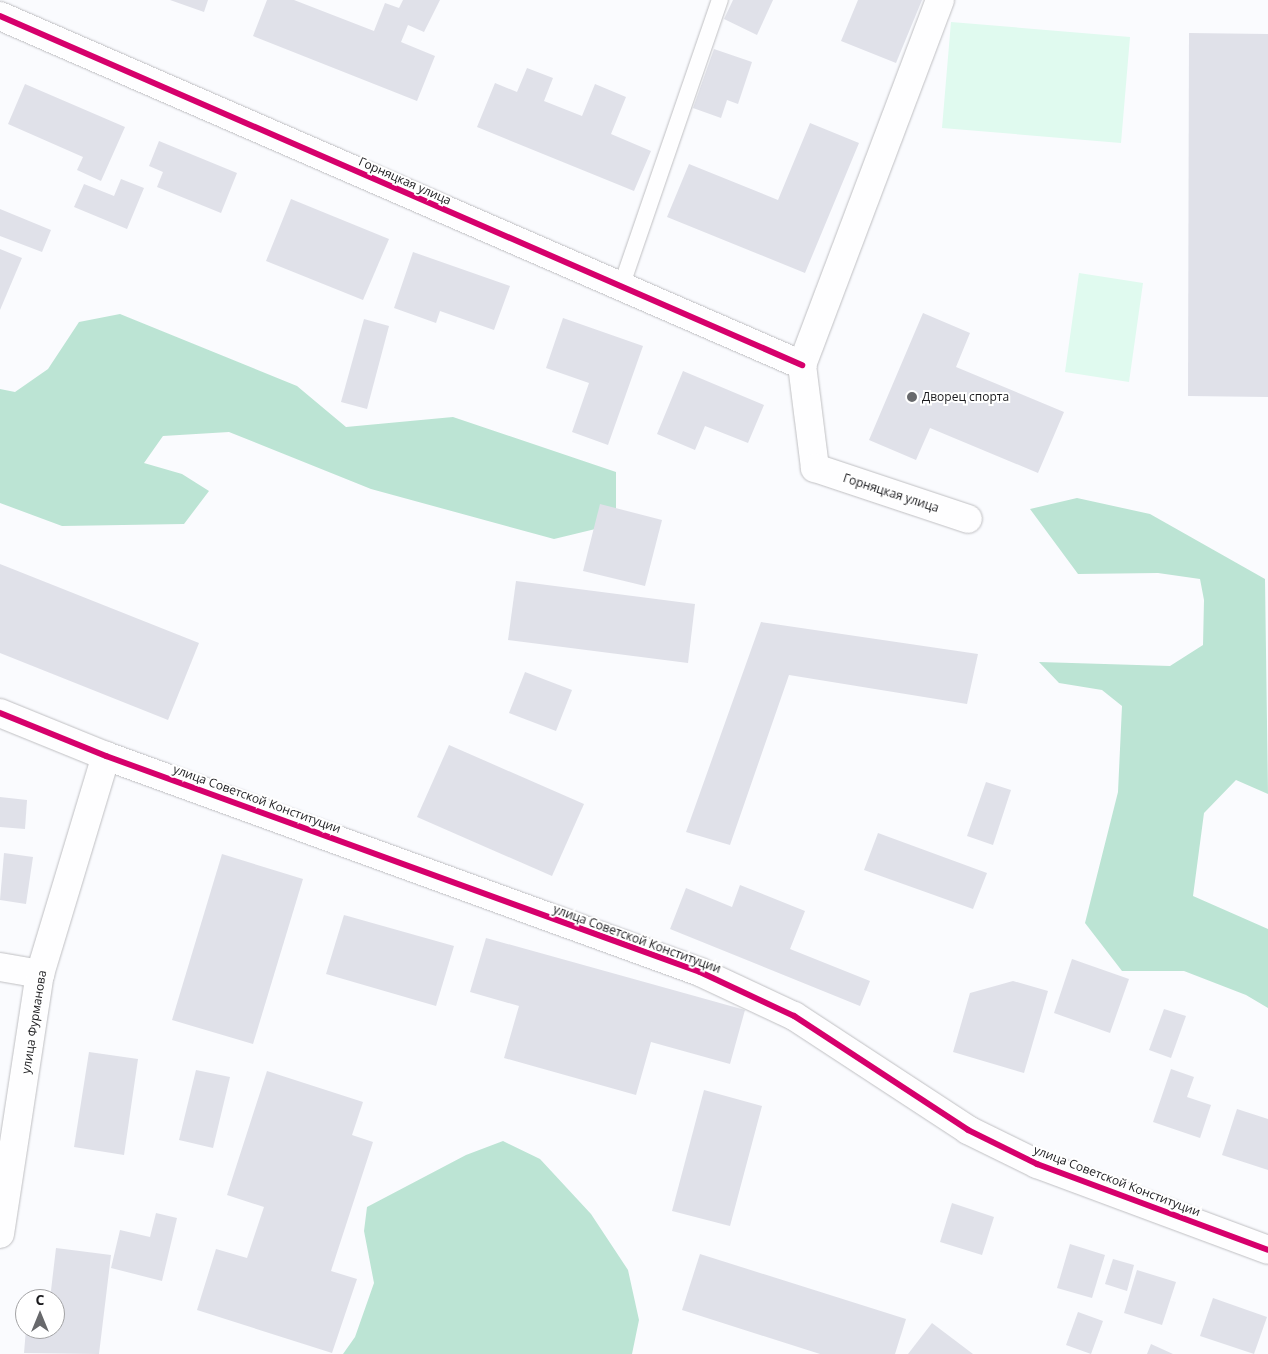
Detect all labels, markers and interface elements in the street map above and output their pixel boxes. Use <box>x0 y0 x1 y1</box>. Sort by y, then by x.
street label: Горняцкая улица <box>356 154 454 208</box>
place label: Дворец спорта <box>922 390 1009 404</box>
marker: Дворец спорта <box>906 391 918 403</box>
street label: Горняцкая улица <box>841 471 941 515</box>
street label: улица Советской Конституции <box>171 762 343 836</box>
street label: улица Советской Конституции <box>551 902 723 976</box>
street label: улица Фурманова <box>19 969 49 1075</box>
street label: улица Советской Конституции <box>1032 1142 1202 1220</box>
north arrow <box>15 1289 65 1339</box>
text: С <box>36 1290 44 1309</box>

